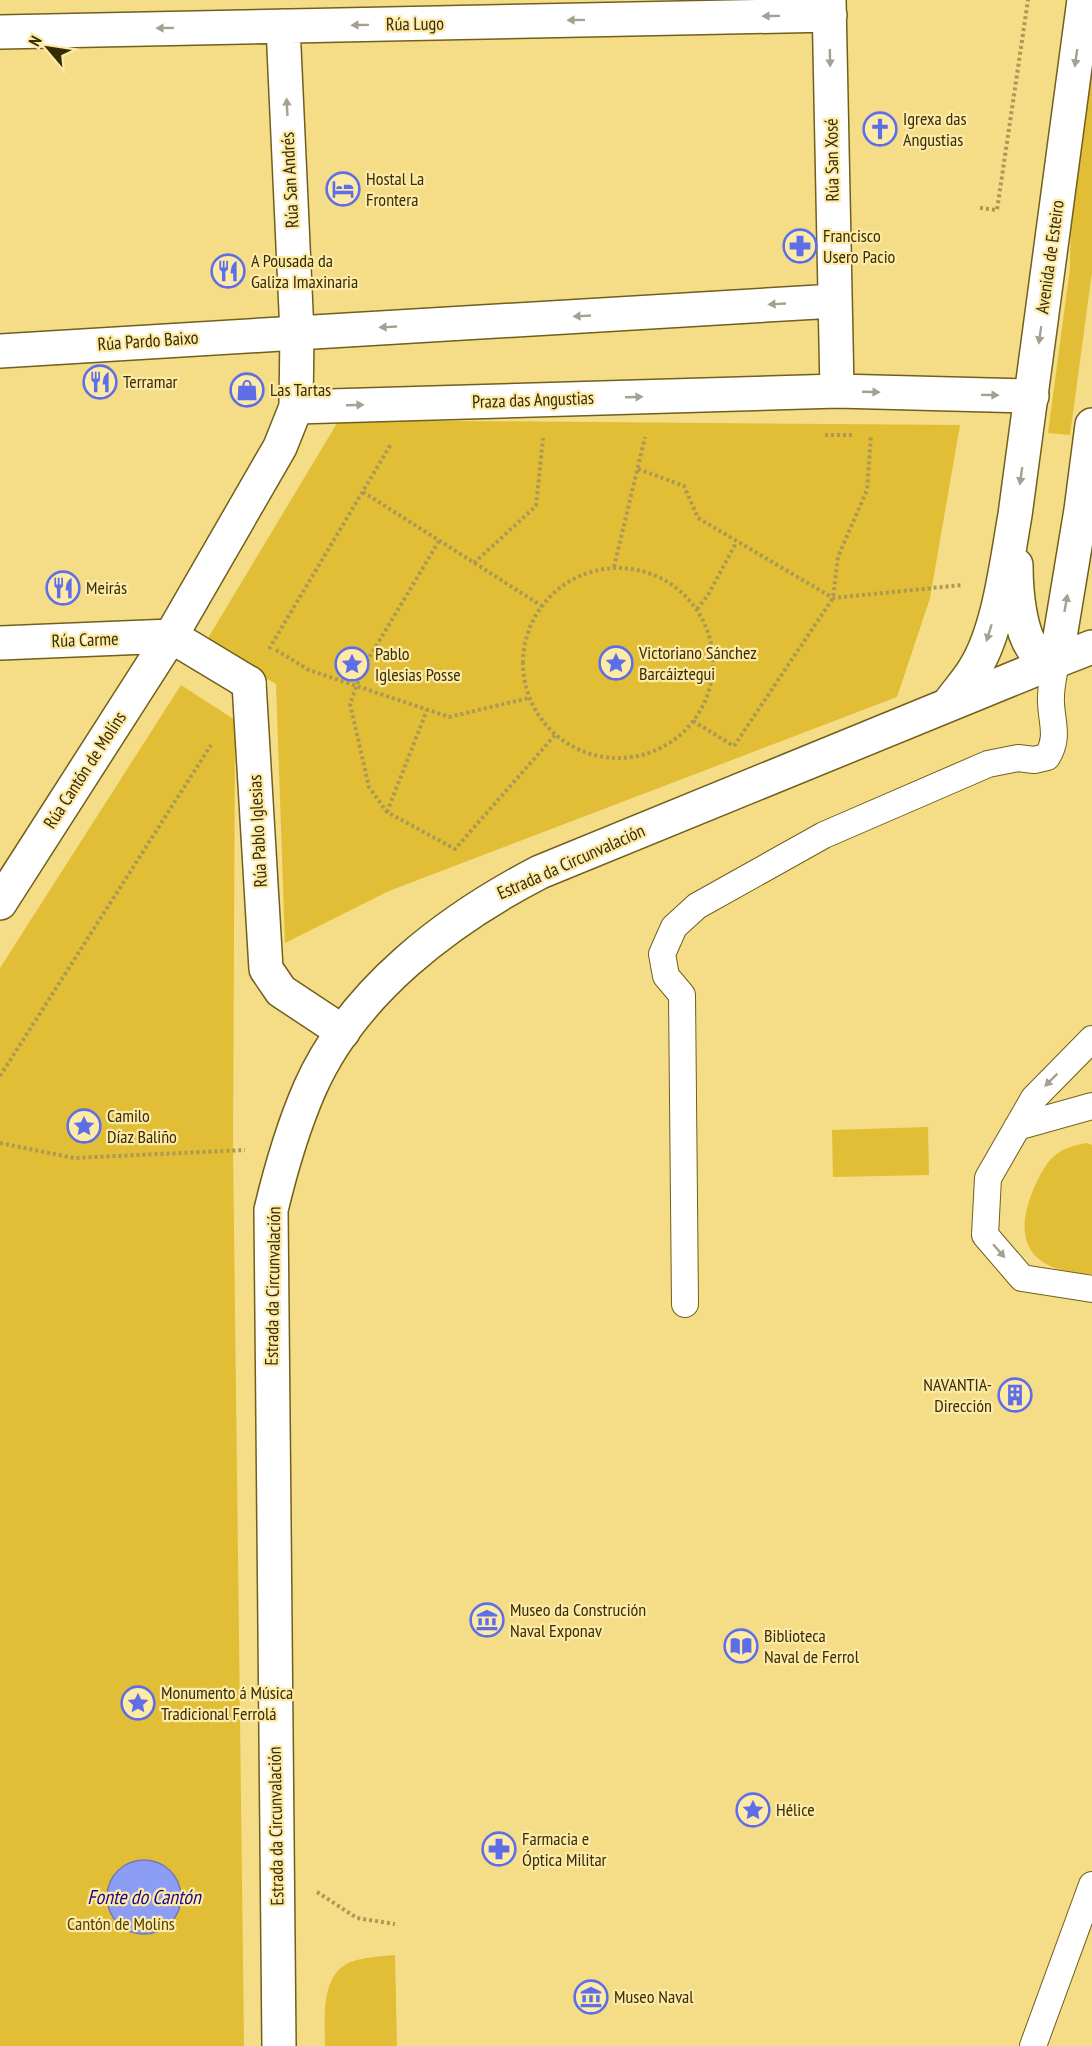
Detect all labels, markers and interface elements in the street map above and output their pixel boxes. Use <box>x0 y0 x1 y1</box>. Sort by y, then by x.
street label: Rúa Lugo <box>386 11 444 36</box>
one-way arrow <box>762 11 781 21</box>
one-way arrow <box>567 15 586 25</box>
north arrow <box>18 18 78 78</box>
one-way arrow <box>351 20 370 30</box>
one-way arrow <box>156 23 175 33</box>
text: N <box>24 32 46 49</box>
one-way arrow <box>826 49 835 68</box>
one-way arrow <box>1072 49 1081 68</box>
one-way arrow <box>282 97 291 116</box>
place label: Igrexa das Angustias <box>903 107 967 151</box>
church icon: Igrexa das Angustias <box>862 111 898 147</box>
street label: Rúa San Xosé <box>819 118 844 202</box>
street label: Rúa San Andrés <box>275 131 304 229</box>
place label: Hostal La Frontera <box>366 167 424 211</box>
hotel icon: Hostal La Frontera <box>325 171 361 207</box>
street label: Avenida de Esteiro <box>1030 198 1069 315</box>
place label: Francisco Usero Pacio <box>823 224 896 268</box>
pharmacy icon: Francisco Usero Pacio <box>782 228 818 264</box>
place label: A Pousada da Galiza Imaxinaria <box>251 249 358 293</box>
restaurant icon: A Pousada da Galiza Imaxinaria <box>210 253 246 289</box>
one-way arrow <box>767 299 786 309</box>
one-way arrow <box>573 311 592 320</box>
one-way arrow <box>378 323 397 332</box>
street label: Rúa Pardo Baixo <box>97 325 199 355</box>
one-way arrow <box>1035 325 1044 344</box>
restaurant icon: Terramar <box>82 364 118 400</box>
place label: Terramar <box>123 370 178 393</box>
shop icon: Las Tartas <box>229 372 265 408</box>
place label: Las Tartas <box>270 378 331 401</box>
street label: Praza das Angustias <box>472 386 594 413</box>
one-way arrow <box>861 387 880 397</box>
one-way arrow <box>980 391 999 400</box>
one-way arrow <box>624 392 643 402</box>
one-way arrow <box>345 400 364 410</box>
one-way arrow <box>1016 466 1025 485</box>
restaurant icon: Meirás <box>45 570 81 606</box>
place label: Meirás <box>86 576 127 599</box>
one-way arrow <box>1061 593 1070 612</box>
one-way arrow <box>984 624 993 642</box>
street label: Rúa Carme <box>51 627 119 652</box>
place label: Victoriano Sánchez Barcáiztegui <box>638 641 757 685</box>
place label: Pablo Iglesias Posse <box>375 642 461 686</box>
place icon: Victoriano Sánchez Barcáiztegui <box>598 645 634 681</box>
place icon: Pablo Iglesias Posse <box>334 646 370 682</box>
street label: Rúa Cantón de Molíns <box>38 707 131 833</box>
street label: Rúa Pablo Iglesias <box>243 774 272 888</box>
street label: Estrada da Circunvalación <box>493 819 648 904</box>
one-way arrow <box>1044 1073 1058 1088</box>
place label: Camilo Díaz Baliño <box>107 1104 177 1148</box>
place icon: Camilo Díaz Baliño <box>66 1108 102 1144</box>
street label: Estrada da Circunvalación <box>260 1206 285 1366</box>
one-way arrow <box>993 1243 1006 1259</box>
place label: NAVANTIA- Dirección <box>923 1373 992 1417</box>
building icon: NAVANTIA- Dirección <box>997 1377 1033 1413</box>
place label: Museo da Construción Naval Exponav <box>510 1598 646 1642</box>
museum icon: Museo da Construción Naval Exponav <box>469 1602 505 1638</box>
place label: Biblioteca Naval de Ferrol <box>764 1624 860 1668</box>
library icon: Biblioteca Naval de Ferrol <box>723 1628 759 1664</box>
place label: Monumento á Música Tradicional Ferrolá <box>161 1681 293 1725</box>
place icon: Monumento á Música Tradicional Ferrolá <box>120 1685 156 1721</box>
street label: Estrada da Circunvalación <box>263 1746 288 1906</box>
place icon: Hélice <box>735 1792 771 1828</box>
place label: Hélice <box>776 1798 815 1821</box>
place label: Farmacia e Óptica Militar <box>522 1827 607 1871</box>
pharmacy icon: Farmacia e Óptica Militar <box>481 1831 517 1867</box>
water label: Fonte do Cantón <box>87 1884 202 1910</box>
park label: Cantón de Molíns <box>67 1912 175 1935</box>
museum icon: Museo Naval <box>573 1979 609 2015</box>
place label: Museo Naval <box>614 1985 694 2008</box>

